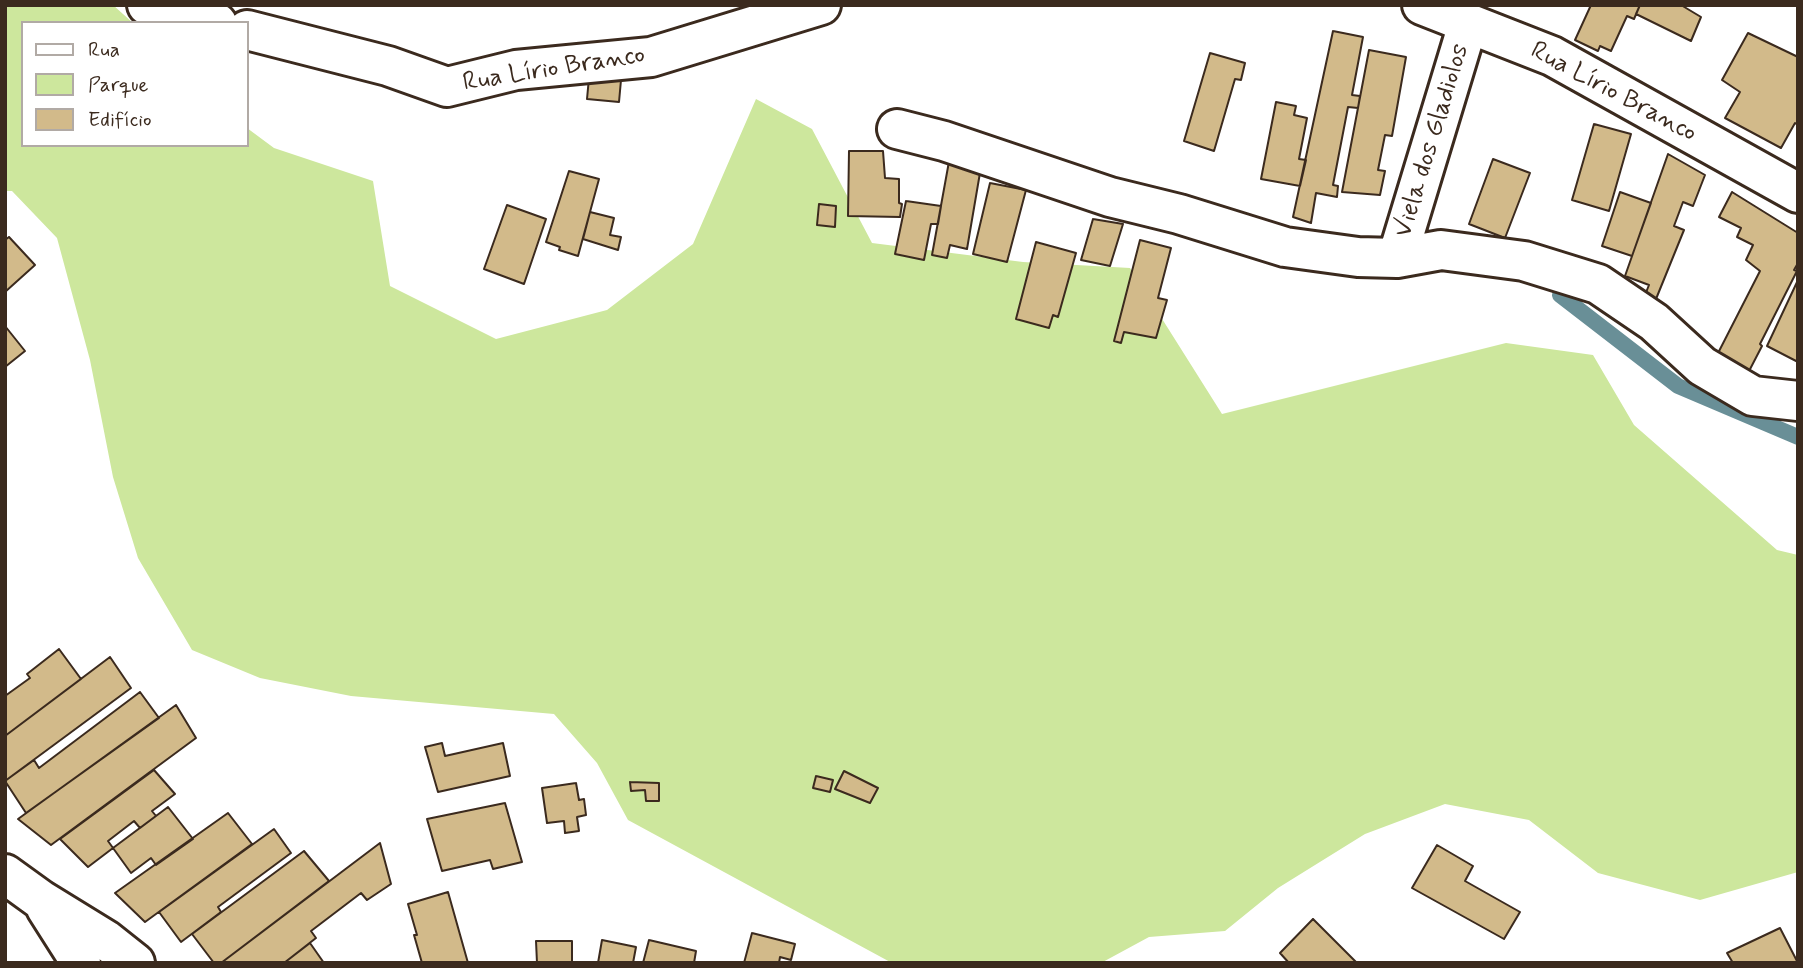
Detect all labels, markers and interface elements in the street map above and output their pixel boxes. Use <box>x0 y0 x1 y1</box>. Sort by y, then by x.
legend <box>21 21 248 147</box>
text: Rua <box>88 36 120 64</box>
street label: Rua Lírio Branco <box>1524 36 1702 150</box>
street label: Rua Lírio Branco <box>461 40 647 100</box>
street label: Viela dos Gladiolos <box>1389 40 1477 242</box>
text: Parque <box>88 71 148 99</box>
text: Edifício <box>88 106 152 134</box>

